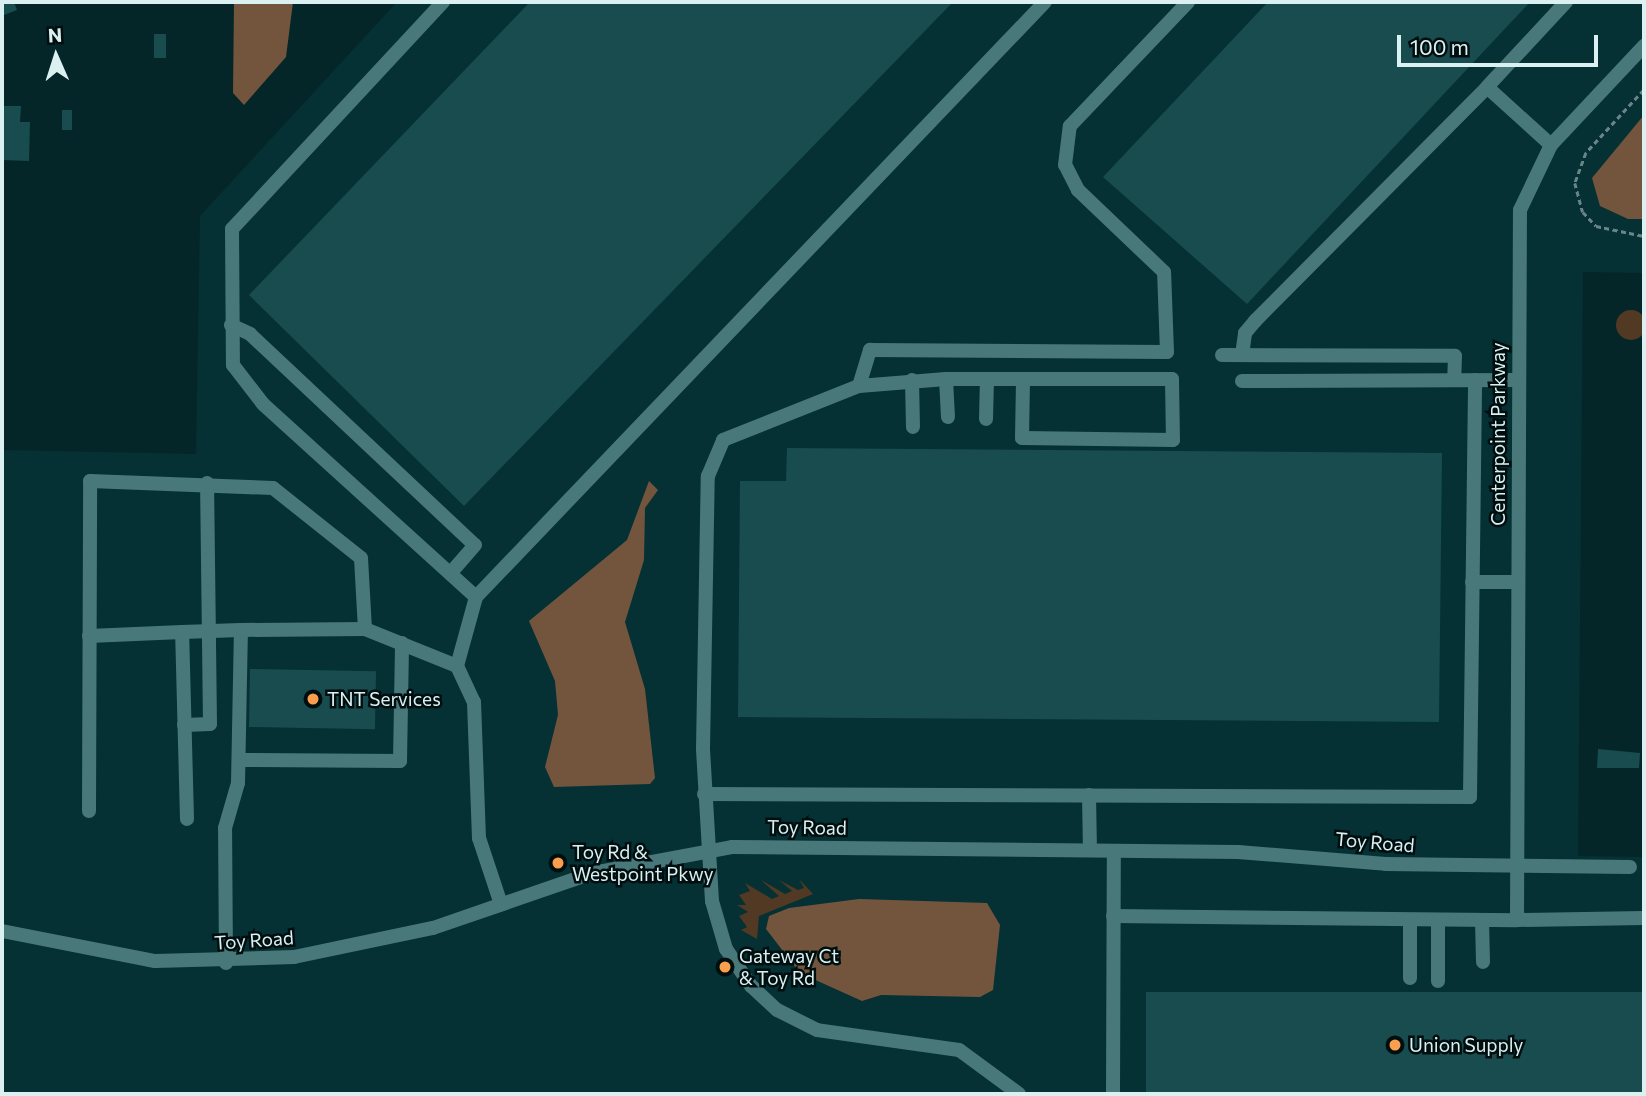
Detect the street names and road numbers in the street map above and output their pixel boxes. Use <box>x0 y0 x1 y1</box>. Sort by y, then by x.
street label: Centerpoint Parkway <box>1487 342 1509 526</box>
street label: Toy Road <box>767 815 847 839</box>
street label: Toy Road <box>1334 827 1416 857</box>
street label: Toy Road <box>214 926 294 954</box>

